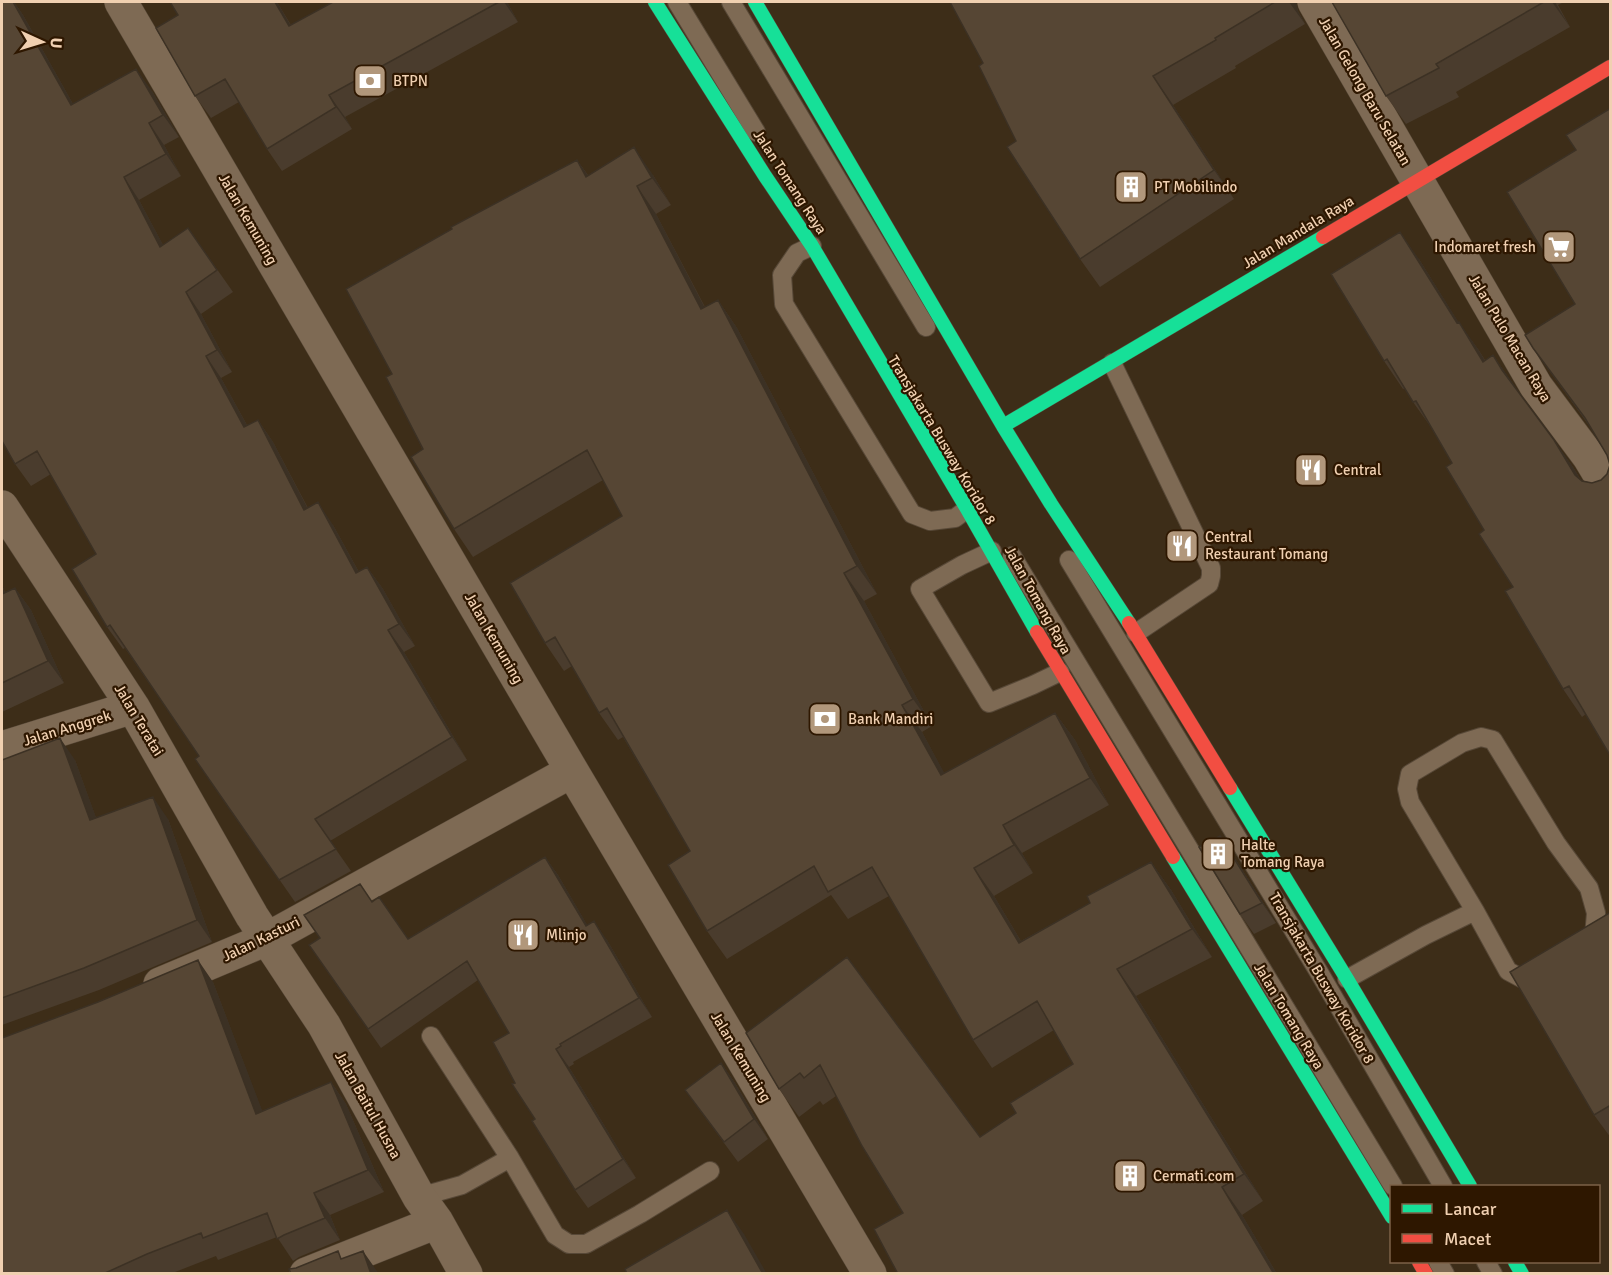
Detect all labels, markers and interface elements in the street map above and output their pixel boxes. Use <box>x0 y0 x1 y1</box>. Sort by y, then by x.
north arrow <box>12 12 72 72</box>
street label: Jalan Gelong Baru Selatan <box>1315 14 1415 168</box>
text: U <box>46 37 66 49</box>
bank icon: BTPN <box>352 63 388 99</box>
place label: BTPN <box>393 72 428 90</box>
street label: Jalan Tomang Raya <box>749 126 831 238</box>
building icon: PT Mobilindo <box>1113 169 1149 205</box>
street label: Jalan Kemuning <box>215 170 281 268</box>
place label: PT Mobilindo <box>1154 178 1238 196</box>
street label: Jalan Mandala Raya <box>1239 192 1357 272</box>
supermarket icon: Indomaret fresh <box>1541 229 1577 265</box>
place label: Indomaret fresh <box>1434 238 1536 256</box>
street label: Jalan Pulo Macan Raya <box>1465 271 1555 405</box>
street label: Transjakarta Busway Koridor 8 <box>884 352 1000 528</box>
restaurant icon: Central <box>1293 452 1329 488</box>
place label: Central <box>1334 461 1381 479</box>
restaurant icon: Central Restaurant Tomang <box>1164 528 1200 564</box>
place label: Central Restaurant Tomang <box>1205 528 1328 563</box>
street label: Jalan Tomang Raya <box>1001 543 1075 657</box>
street label: Jalan Kemuning <box>461 589 527 687</box>
street label: Jalan Teratai <box>110 681 168 759</box>
bank icon: Bank Mandiri <box>807 701 843 737</box>
street label: Jalan Anggrek <box>21 706 114 750</box>
place label: Bank Mandiri <box>848 710 933 728</box>
building icon: Halte Tomang Raya <box>1200 836 1236 872</box>
place label: Halte Tomang Raya <box>1241 836 1325 871</box>
street label: Transjakarta Busway Koridor 8 <box>1266 889 1378 1067</box>
street label: Jalan Kasturi <box>219 913 303 965</box>
restaurant icon: Mlinjo <box>505 917 541 953</box>
place label: Mlinjo <box>546 926 587 944</box>
street label: Jalan Tomang Raya <box>1250 959 1328 1073</box>
street label: Jalan Kemuning <box>707 1009 775 1105</box>
street label: Jalan Baitul Husna <box>331 1048 405 1162</box>
building icon: Cermati.com <box>1112 1158 1148 1194</box>
place label: Cermati.com <box>1153 1167 1235 1185</box>
legend <box>1390 1185 1600 1263</box>
text: Lancar <box>1444 1198 1497 1220</box>
text: Macet <box>1444 1228 1491 1250</box>

